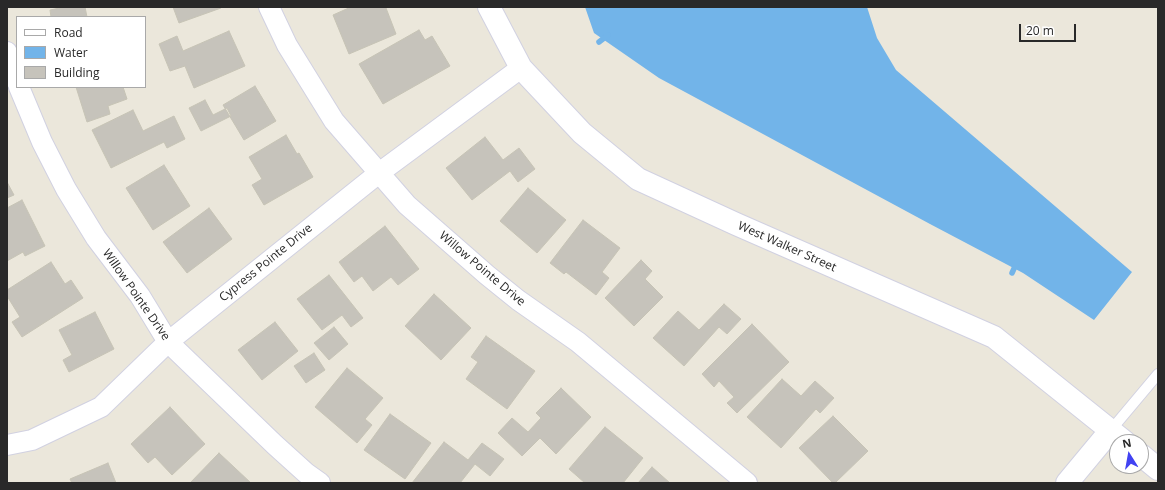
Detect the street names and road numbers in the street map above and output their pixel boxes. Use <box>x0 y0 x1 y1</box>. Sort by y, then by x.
street label: West Walker Street <box>736 219 838 275</box>
street label: Cypress Pointe Drive <box>217 221 315 305</box>
street label: Willow Pointe Drive <box>436 229 528 309</box>
street label: Willow Pointe Drive <box>99 247 173 343</box>

